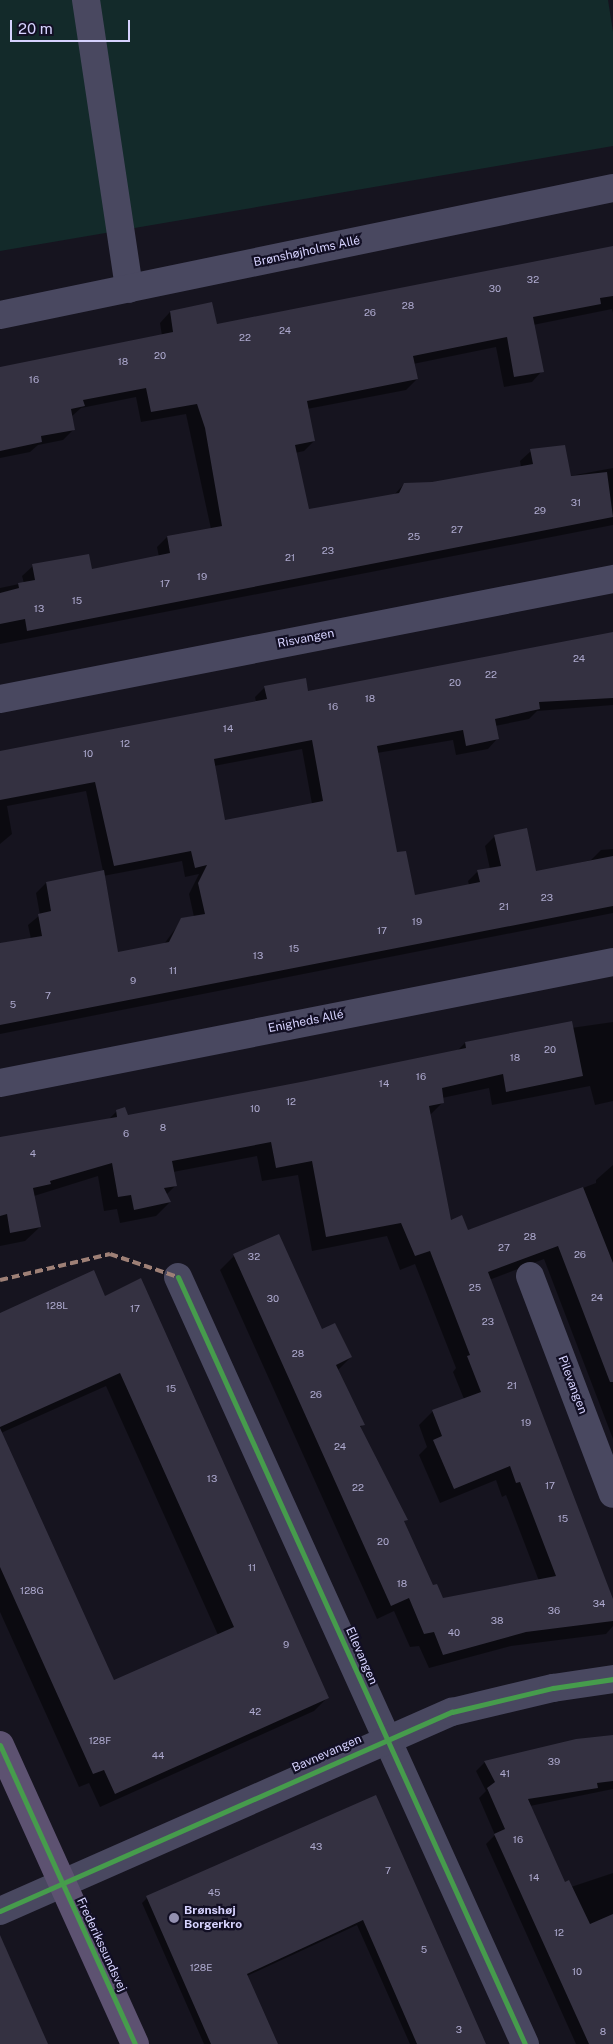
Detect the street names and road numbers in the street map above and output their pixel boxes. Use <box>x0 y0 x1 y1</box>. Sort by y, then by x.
street label: Brønshøjholms Allé <box>252 234 362 270</box>
street label: Risvangen <box>276 626 336 652</box>
street label: Enigheds Allé <box>267 1008 345 1036</box>
street label: Pilevangen <box>554 1354 590 1416</box>
street label: Ellevangen <box>342 1625 380 1687</box>
street label: Bavnevangen <box>290 1732 364 1776</box>
street label: Frederikssundsvej <box>73 1896 129 1994</box>

